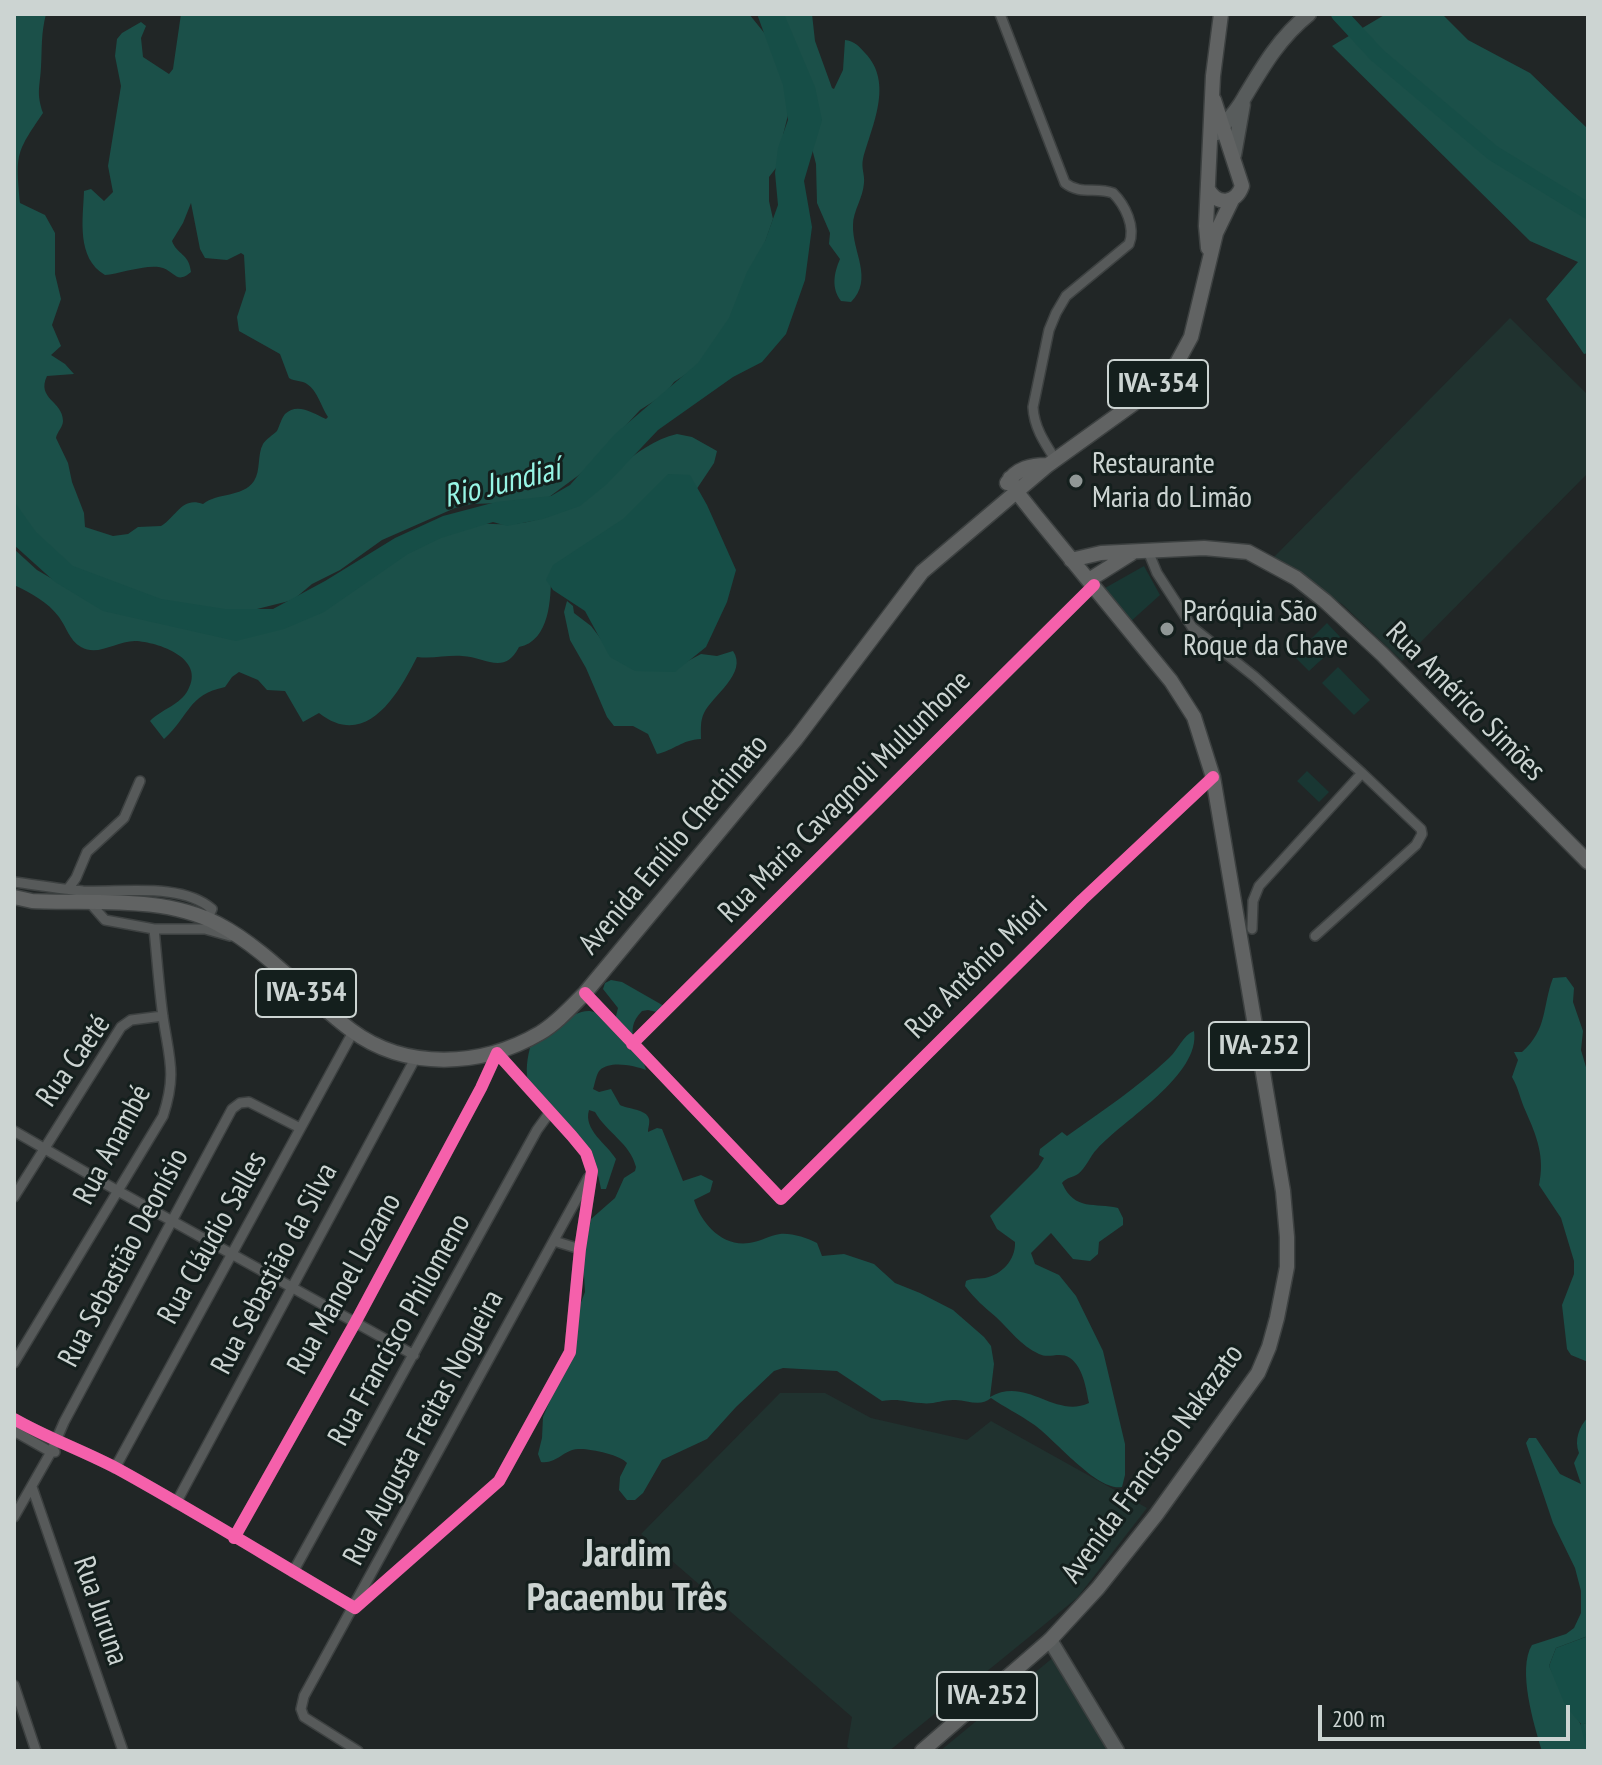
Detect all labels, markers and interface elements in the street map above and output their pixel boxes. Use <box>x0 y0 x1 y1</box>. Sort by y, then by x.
road number: IVA-354 <box>1108 360 1208 408</box>
place label: Restaurante Maria do Limão <box>1092 446 1252 516</box>
water label: Rio Jundiaí <box>440 451 564 517</box>
marker: Restaurante Maria do Limão <box>1067 472 1085 490</box>
place label: Paróquia São Roque da Chave <box>1183 594 1348 664</box>
street label: Rua Américo Simões <box>1378 615 1552 789</box>
marker: Paróquia São Roque da Chave <box>1158 620 1176 638</box>
street label: Rua Maria Cavagnoli Mullunhone <box>711 663 979 931</box>
street label: Avenida Emílio Chechinato <box>572 728 776 962</box>
street label: Rua Antônio Miori <box>898 889 1056 1047</box>
road number: IVA-354 <box>256 969 356 1017</box>
street label: Rua Caeté <box>29 1008 119 1114</box>
road number: IVA-252 <box>1209 1022 1309 1070</box>
street label: Rua Anambé <box>67 1079 159 1211</box>
street label: Rua Sebastião Deonísio <box>51 1143 197 1373</box>
street label: Rua Cláudio Salles <box>151 1145 275 1331</box>
street label: Rua Sebastião da Silva <box>204 1157 346 1381</box>
street label: Rua Manoel Lozano <box>280 1187 410 1381</box>
street label: Rua Francisco Philomeno <box>321 1208 479 1452</box>
street label: Rua Augusta Freitas Nogueira <box>336 1284 512 1572</box>
street label: Avenida Francisco Nakazato <box>1054 1338 1252 1590</box>
district label: Jardim Pacaembu Três <box>527 1532 727 1622</box>
street label: Rua Juruna <box>65 1552 135 1670</box>
road number: IVA-252 <box>937 1672 1037 1720</box>
scale bar <box>1322 1689 1574 1739</box>
text: 200 m <box>1332 1703 1385 1734</box>

